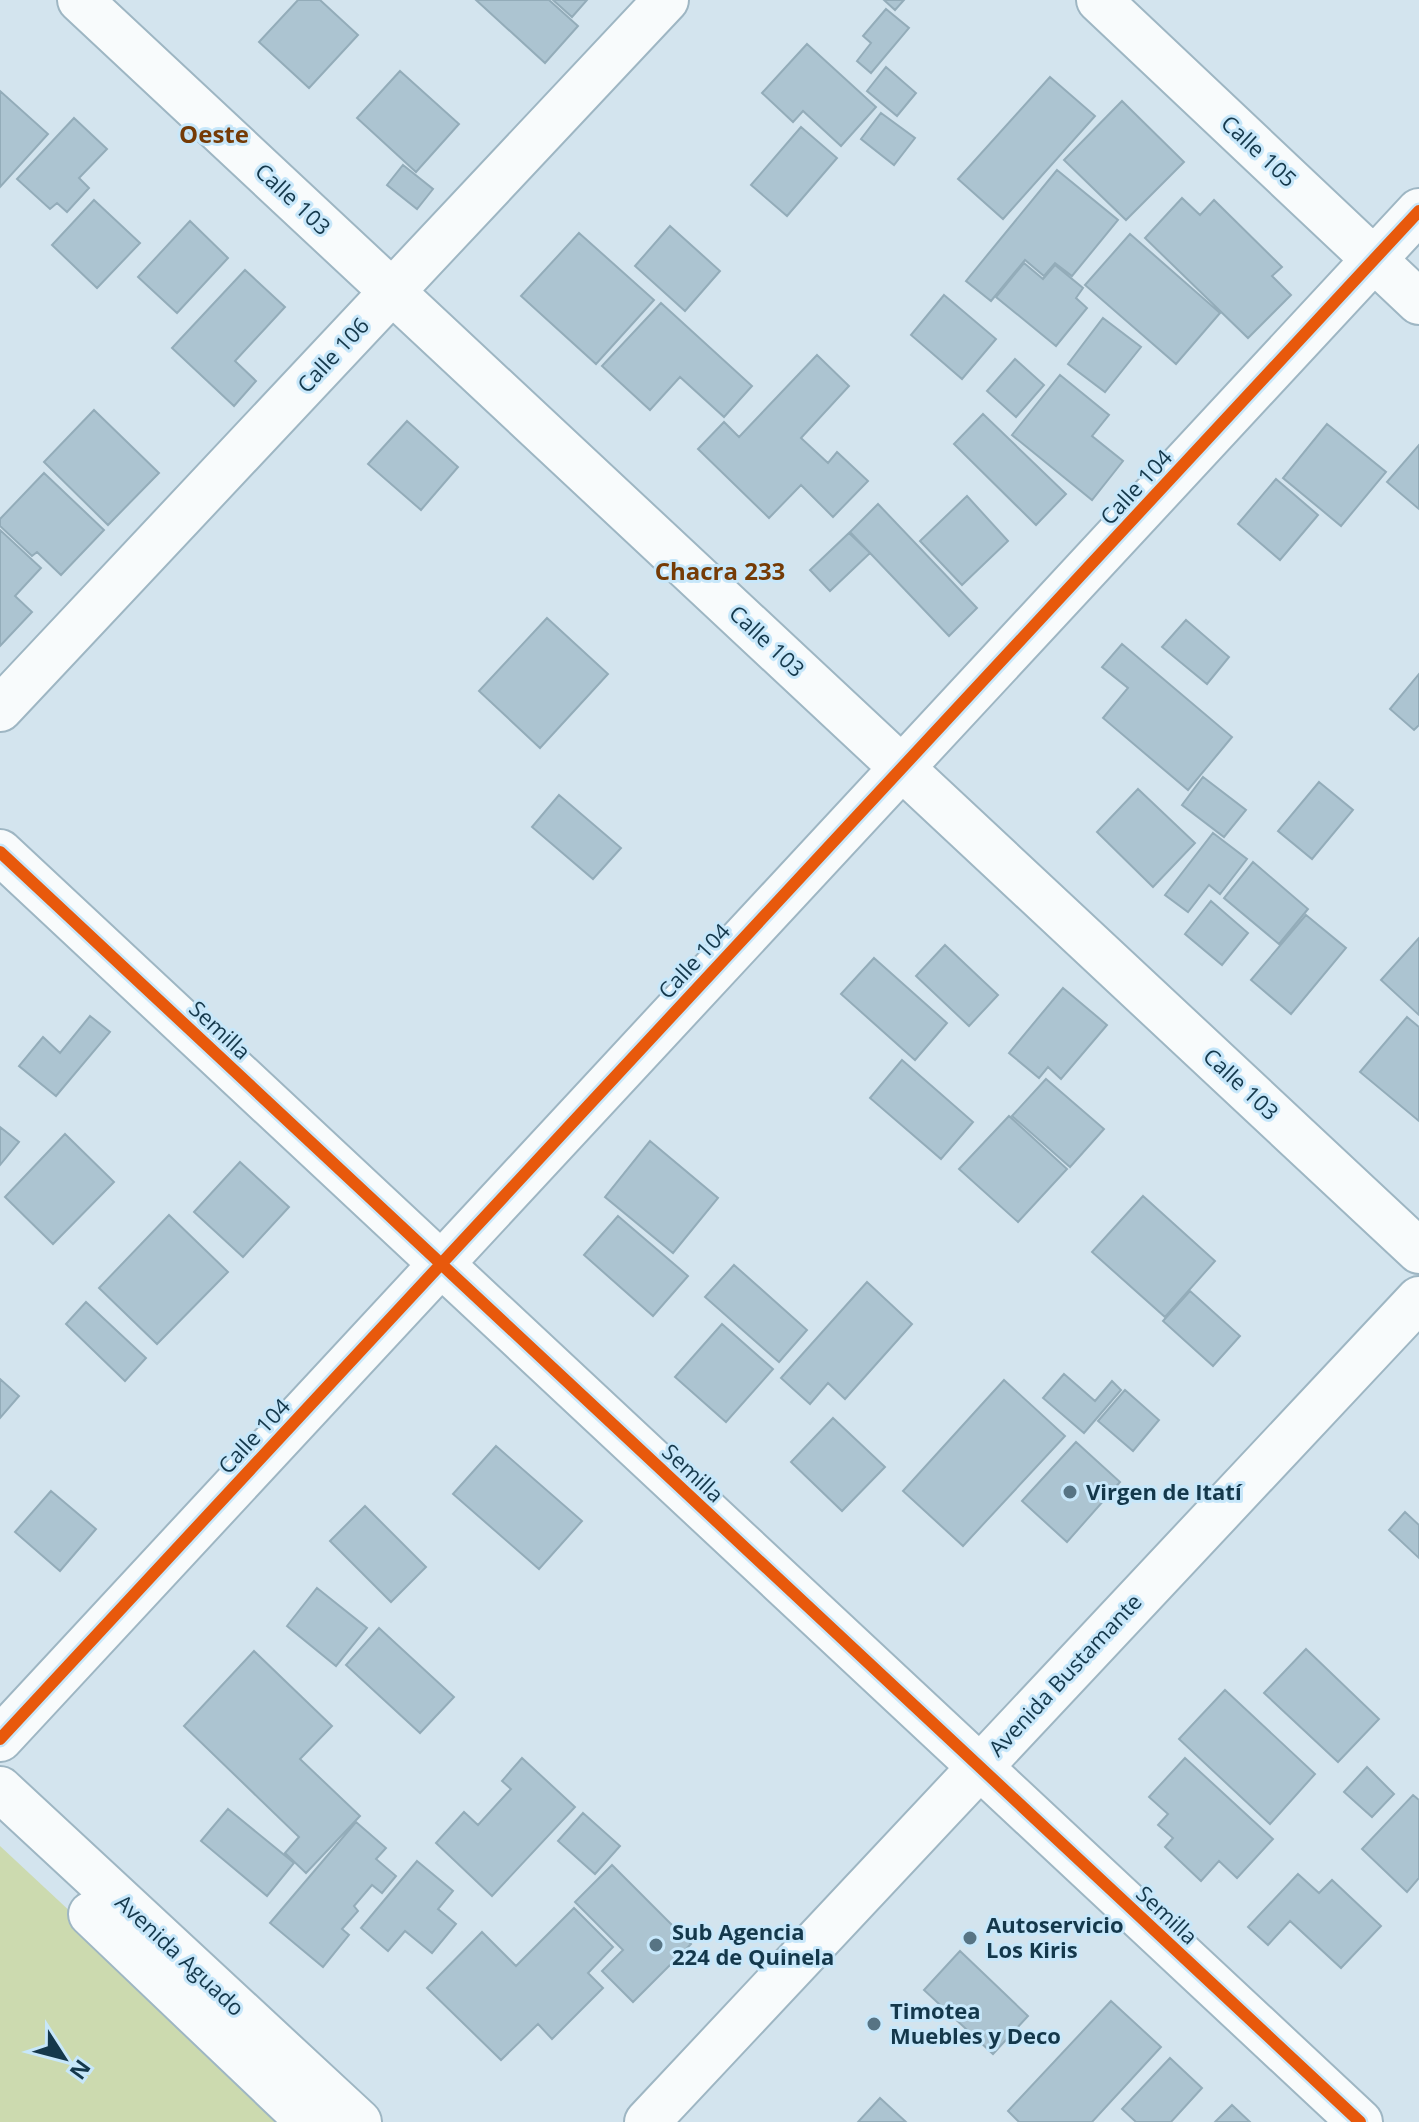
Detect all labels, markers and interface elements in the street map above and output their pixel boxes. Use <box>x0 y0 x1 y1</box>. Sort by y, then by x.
street label: Calle 105 <box>1215 108 1304 193</box>
district label: Oeste <box>179 117 249 150</box>
street label: Calle 103 <box>249 156 338 241</box>
street label: Calle 106 <box>290 310 375 399</box>
street label: Calle 104 <box>1093 442 1178 531</box>
district label: Chacra 233 <box>655 554 785 587</box>
street label: Calle 103 <box>723 598 812 683</box>
street label: Calle 104 <box>651 916 736 1005</box>
street label: Semilla <box>184 993 258 1065</box>
street label: Calle 103 <box>1197 1041 1286 1126</box>
street label: Calle 104 <box>211 1391 296 1480</box>
street label: Semilla <box>657 1436 731 1508</box>
place label: Virgen de Itatí <box>1086 1476 1243 1506</box>
marker: Virgen de Itatí <box>1061 1483 1079 1501</box>
street label: Avenida Bustamante <box>981 1586 1148 1762</box>
street label: Semilla <box>1131 1878 1205 1950</box>
street label: Avenida Aguado <box>110 1887 252 2022</box>
place label: Autoservicio Los Kiris <box>986 1909 1124 1964</box>
place label: Sub Agencia 224 de Quinela <box>672 1916 834 1971</box>
marker: Autoservicio Los Kiris <box>961 1929 979 1947</box>
marker: Sub Agencia 224 de Quinela <box>647 1936 665 1954</box>
place label: Timotea Muebles y Deco <box>890 1995 1061 2050</box>
marker: Timotea Muebles y Deco <box>865 2015 883 2033</box>
north arrow <box>24 2018 104 2098</box>
text: N <box>64 2054 98 2086</box>

